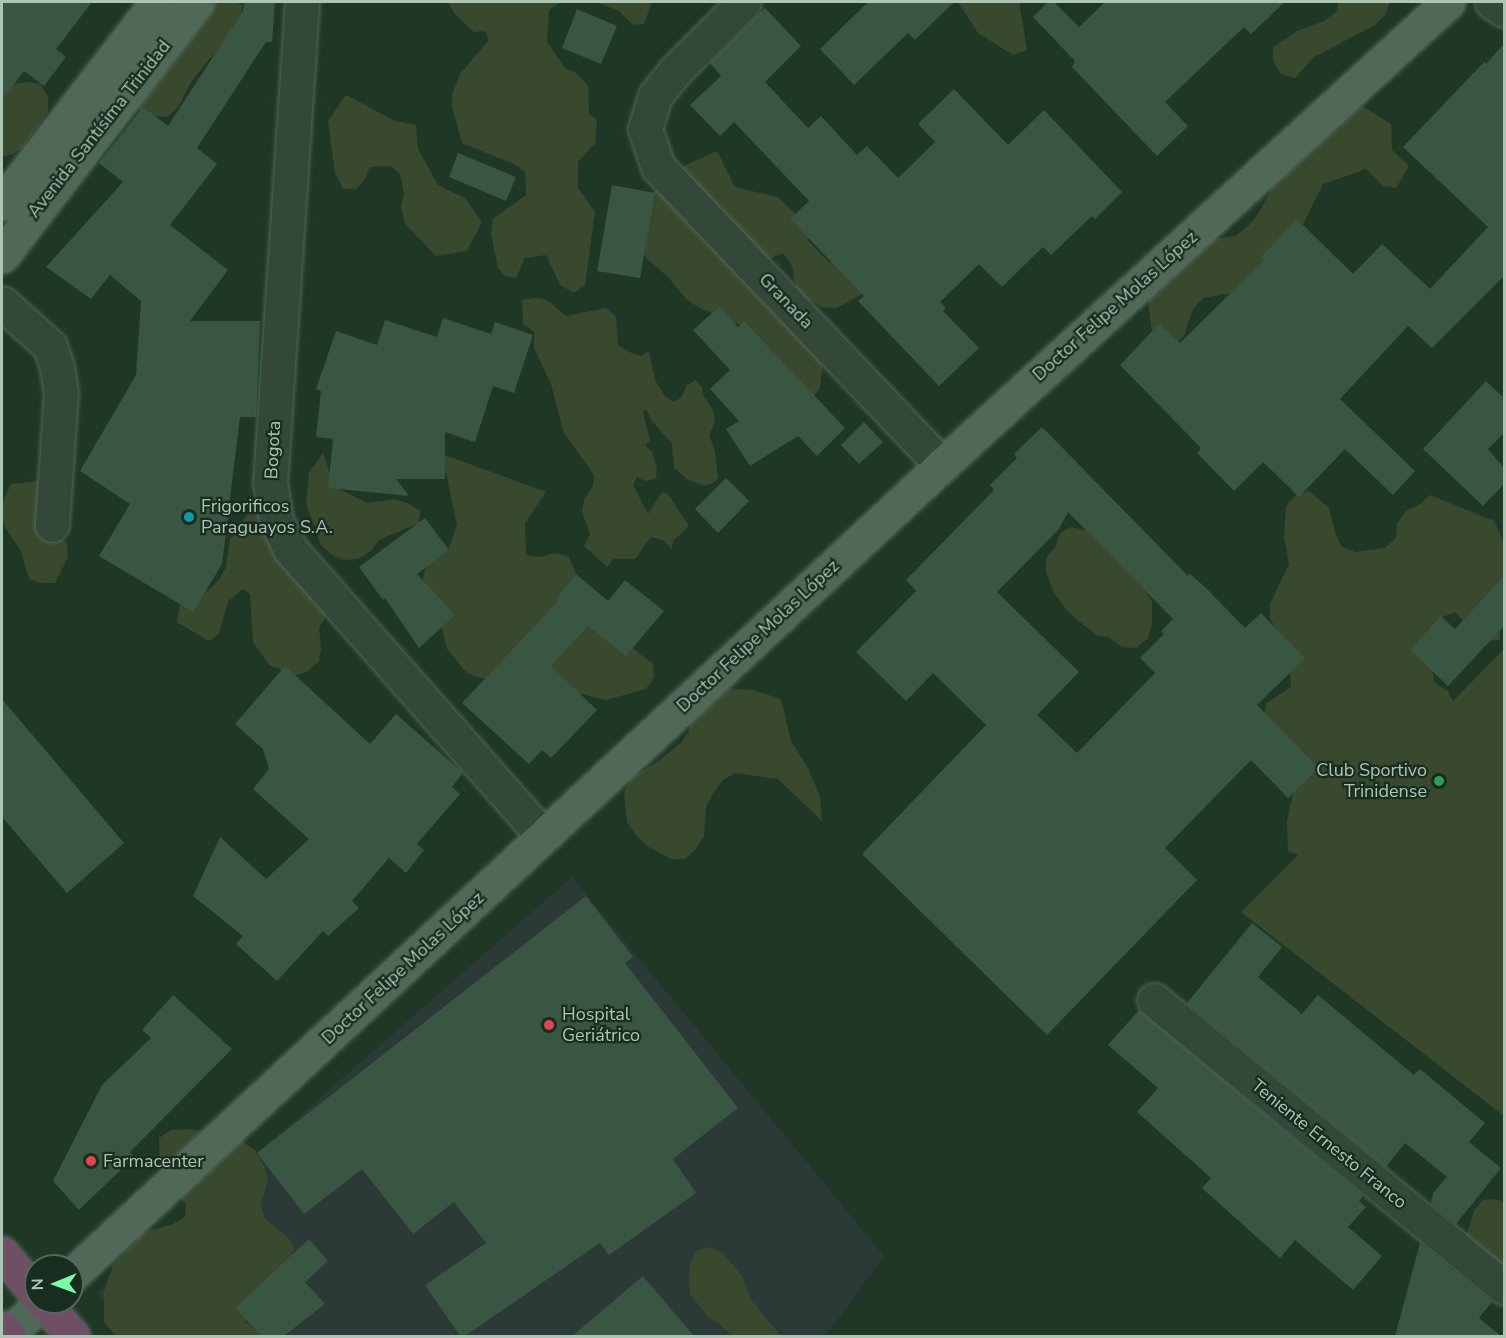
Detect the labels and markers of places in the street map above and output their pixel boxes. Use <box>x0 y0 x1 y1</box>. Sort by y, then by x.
place label: Frigorificos Paraguayos S.A. <box>201 496 333 538</box>
marker: Frigorificos Paraguayos S.A. <box>182 510 196 524</box>
place label: Club Sportivo Trinidense <box>1316 760 1427 802</box>
marker: Club Sportivo Trinidense <box>1432 774 1446 788</box>
place label: Hospital Geriátrico <box>562 1004 640 1046</box>
marker: Hospital Geriátrico <box>540 1016 558 1034</box>
place label: Farmacenter <box>103 1150 204 1172</box>
marker: Farmacenter <box>84 1154 98 1168</box>

